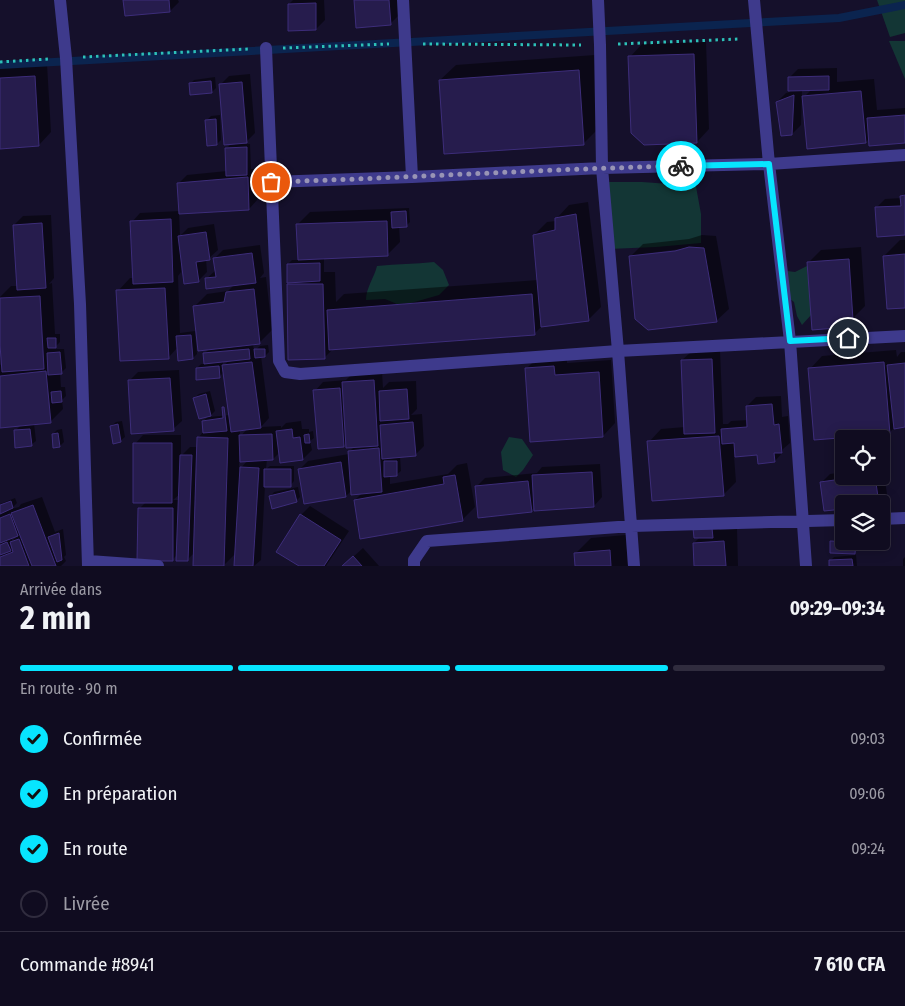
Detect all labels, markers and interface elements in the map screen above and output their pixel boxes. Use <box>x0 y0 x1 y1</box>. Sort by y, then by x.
courier <box>656 141 706 191</box>
icon: bike <box>667 152 695 180</box>
pin <box>250 161 292 203</box>
icon: bag <box>257 168 285 196</box>
pin <box>827 317 869 359</box>
icon: home <box>834 324 862 352</box>
map controls <box>835 430 890 550</box>
button: locate <box>835 430 890 485</box>
button: layers <box>835 495 890 550</box>
text: Arrivée dans <box>20 580 102 599</box>
text: 09:29–09:34 <box>790 597 885 620</box>
text: 2 min <box>20 599 91 637</box>
text: En route · 90 m <box>20 679 117 698</box>
icon: check <box>20 725 48 753</box>
text: Confirmée <box>63 727 142 750</box>
text: 09:03 <box>850 729 885 748</box>
icon: check <box>20 780 48 808</box>
text: En préparation <box>63 782 177 805</box>
text: 09:06 <box>849 784 885 803</box>
icon: check <box>20 835 48 863</box>
text: En route <box>63 837 128 860</box>
text: 09:24 <box>851 839 885 858</box>
text: Livrée <box>63 892 110 915</box>
text: Commande #8941 <box>20 953 155 976</box>
text: 7 610 CFA <box>814 953 885 976</box>

